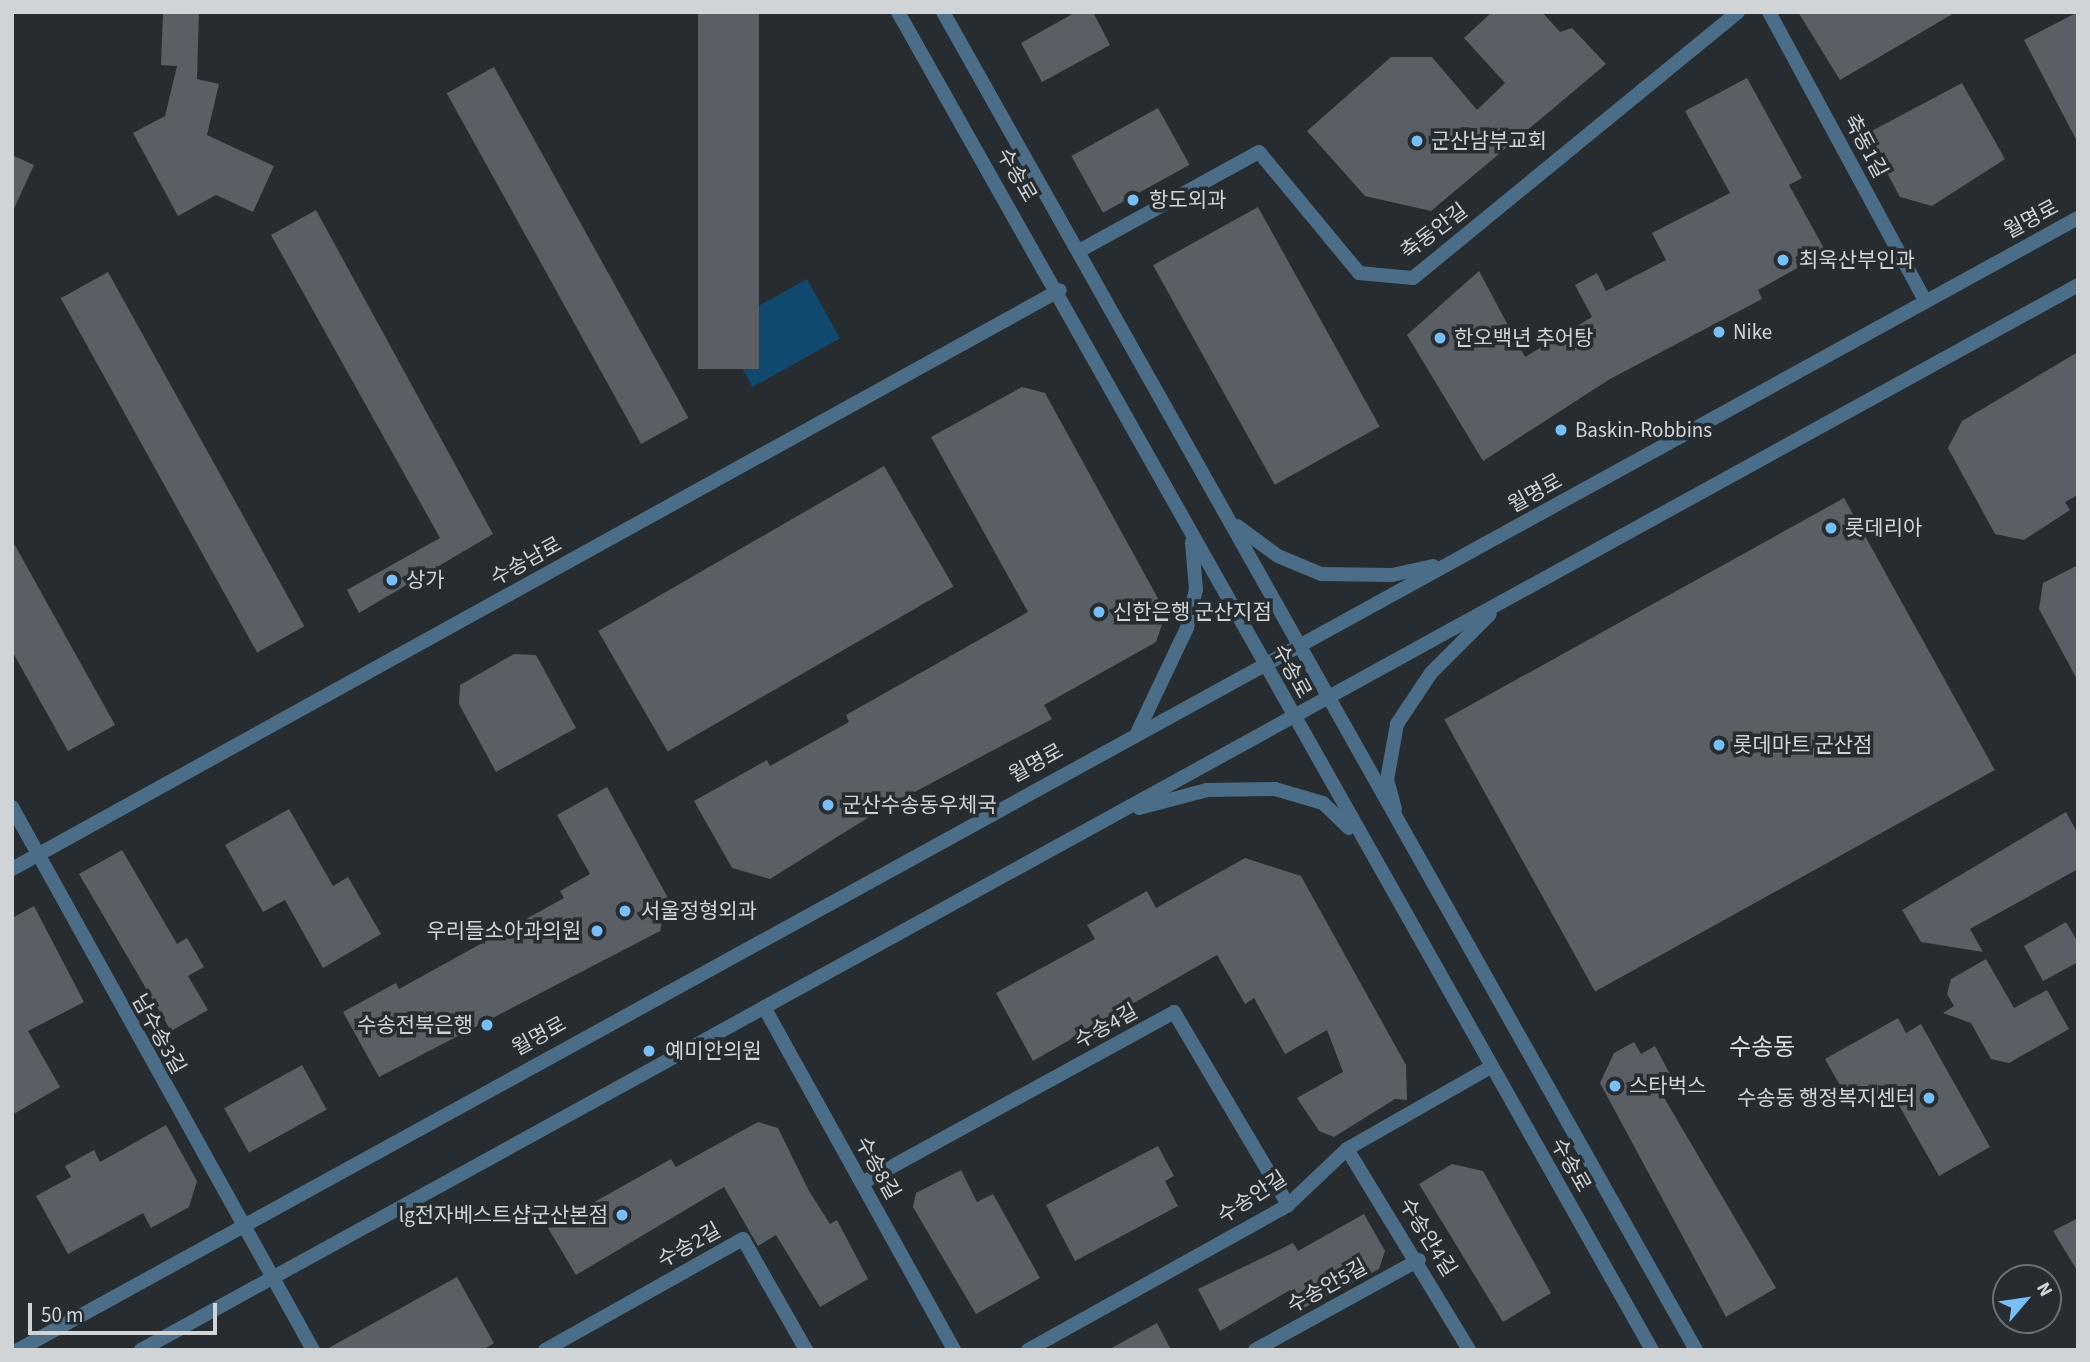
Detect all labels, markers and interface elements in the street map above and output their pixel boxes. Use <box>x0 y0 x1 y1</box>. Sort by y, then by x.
street label: 축동1길 <box>1839 110 1893 182</box>
place label: 군산남부교회 <box>1431 128 1547 154</box>
marker: 군산남부교회 <box>1409 133 1425 149</box>
street label: 수송로 <box>992 144 1042 206</box>
place label: 항도외과 <box>1149 187 1226 213</box>
marker: 항도외과 <box>1123 190 1143 210</box>
street label: 월명로 <box>1999 194 2063 244</box>
street label: 축동안길 <box>1396 198 1472 264</box>
place label: 최욱산부인과 <box>1799 247 1915 273</box>
marker: 최욱산부인과 <box>1773 250 1793 270</box>
place label: Nike <box>1733 319 1772 345</box>
marker: Nike <box>1711 324 1727 340</box>
place label: 한오백년 추어탕 <box>1454 325 1593 351</box>
marker: 한오백년 추어탕 <box>1432 330 1448 346</box>
place label: Baskin-Robbins <box>1575 417 1712 443</box>
marker: Baskin-Robbins <box>1553 422 1569 438</box>
street label: 월명로 <box>1504 468 1566 518</box>
place label: 롯데리아 <box>1845 515 1922 541</box>
marker: 롯데리아 <box>1823 520 1839 536</box>
street label: 수송남로 <box>486 531 566 591</box>
place label: 상가 <box>406 567 445 593</box>
marker: 상가 <box>384 572 400 588</box>
place label: 신한은행 군산지점 <box>1113 599 1272 625</box>
marker: 신한은행 군산지점 <box>1091 604 1107 620</box>
street label: 수송로 <box>1267 640 1317 702</box>
place label: 롯데마트 군산점 <box>1733 732 1872 758</box>
marker: 롯데마트 군산점 <box>1711 737 1727 753</box>
street label: 월명로 <box>1005 738 1067 788</box>
place label: 군산수송동우체국 <box>842 792 997 818</box>
marker: 군산수송동우체국 <box>820 797 836 813</box>
place label: 서울정형외과 <box>641 898 757 924</box>
marker: 서울정형외과 <box>615 901 635 921</box>
place label: 우리들소아과의원 <box>426 918 581 944</box>
marker: 우리들소아과의원 <box>587 921 607 941</box>
street label: 남수송3길 <box>127 990 191 1078</box>
street label: 수송4길 <box>1070 998 1142 1054</box>
street label: 월명로 <box>508 1011 570 1061</box>
place label: 수송전북은행 <box>357 1012 473 1038</box>
marker: 수송전북은행 <box>479 1017 495 1033</box>
district label: 수송동 <box>1729 1034 1795 1062</box>
place label: 예미안의원 <box>665 1038 762 1064</box>
marker: 예미안의원 <box>639 1041 659 1061</box>
place label: 스타벅스 <box>1629 1073 1706 1099</box>
marker: 스타벅스 <box>1607 1078 1623 1094</box>
place label: 수송동 행정복지센터 <box>1737 1085 1915 1111</box>
marker: 수송동 행정복지센터 <box>1921 1090 1937 1106</box>
street label: 수송8길 <box>850 1132 906 1204</box>
street label: 수송로 <box>1546 1134 1596 1196</box>
street label: 수송안길 <box>1213 1165 1291 1229</box>
street label: 수송안4길 <box>1394 1193 1462 1281</box>
place label: lg전자베스트샵군산본점 <box>399 1202 608 1228</box>
marker: lg전자베스트샵군산본점 <box>614 1207 630 1223</box>
street label: 수송2길 <box>653 1217 725 1273</box>
street label: 수송안5길 <box>1283 1254 1371 1318</box>
north arrow <box>1992 1264 2062 1334</box>
text: N <box>2029 1277 2059 1302</box>
scale bar <box>32 1288 220 1332</box>
text: 50 m <box>41 1300 83 1330</box>

